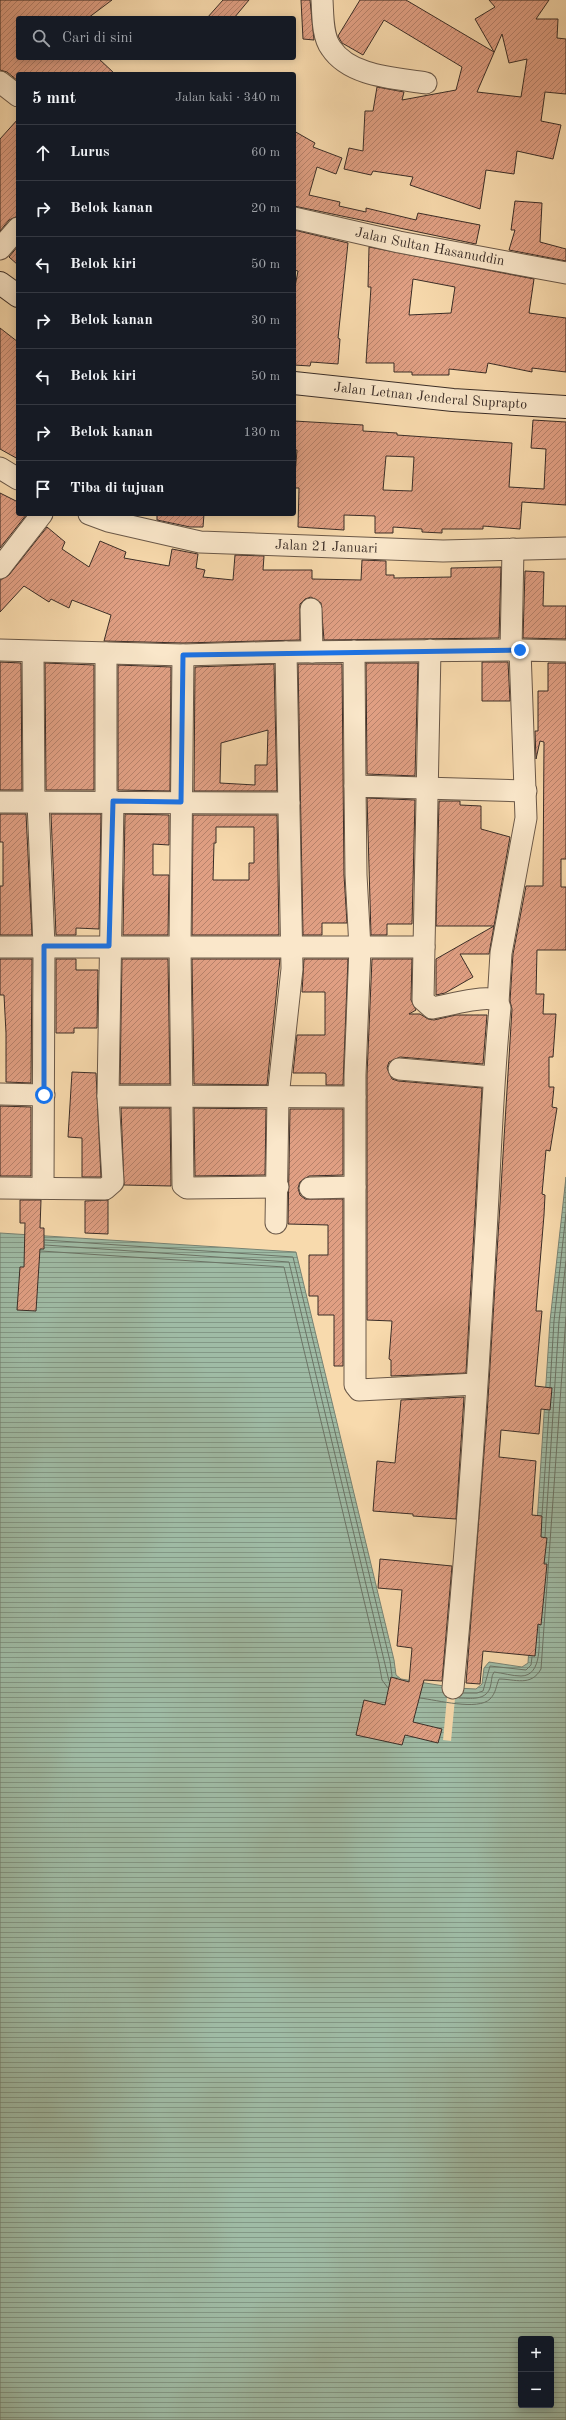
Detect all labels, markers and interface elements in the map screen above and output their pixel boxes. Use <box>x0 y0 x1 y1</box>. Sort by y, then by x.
search box <box>16 16 296 60</box>
icon: search <box>30 27 52 49</box>
text: Cari di sini <box>62 31 133 46</box>
text: 5 mnt <box>32 90 76 107</box>
text: Jalan kaki · 340 m <box>175 91 280 104</box>
icon: ahead <box>32 142 54 164</box>
text: Lurus <box>70 145 110 160</box>
text: 60 m <box>251 146 280 159</box>
icon: right <box>32 198 54 220</box>
text: Belok kanan <box>70 201 153 216</box>
text: 20 m <box>251 202 280 215</box>
street label: Jalan Sultan Hasanuddin <box>354 225 506 269</box>
icon: left <box>32 254 54 276</box>
text: Belok kiri <box>70 257 136 272</box>
text: 50 m <box>251 258 280 271</box>
icon: right <box>32 310 54 332</box>
text: Belok kanan <box>70 313 153 328</box>
text: 30 m <box>251 314 280 327</box>
icon: left <box>32 366 54 388</box>
text: Belok kiri <box>70 369 136 384</box>
text: 50 m <box>251 370 280 383</box>
street label: Jalan Letnan Jenderal Suprapto <box>333 380 528 412</box>
icon: right <box>32 422 54 444</box>
text: Belok kanan <box>70 425 153 440</box>
text: 130 m <box>243 426 280 439</box>
icon: arrive <box>32 478 54 500</box>
text: Tiba di tujuan <box>70 481 164 496</box>
street label: Jalan 21 Januari <box>275 538 378 556</box>
route end <box>511 641 529 659</box>
route start <box>35 1086 53 1104</box>
map controls <box>518 2336 554 2408</box>
button: + <box>518 2336 554 2372</box>
button: − <box>518 2372 554 2408</box>

